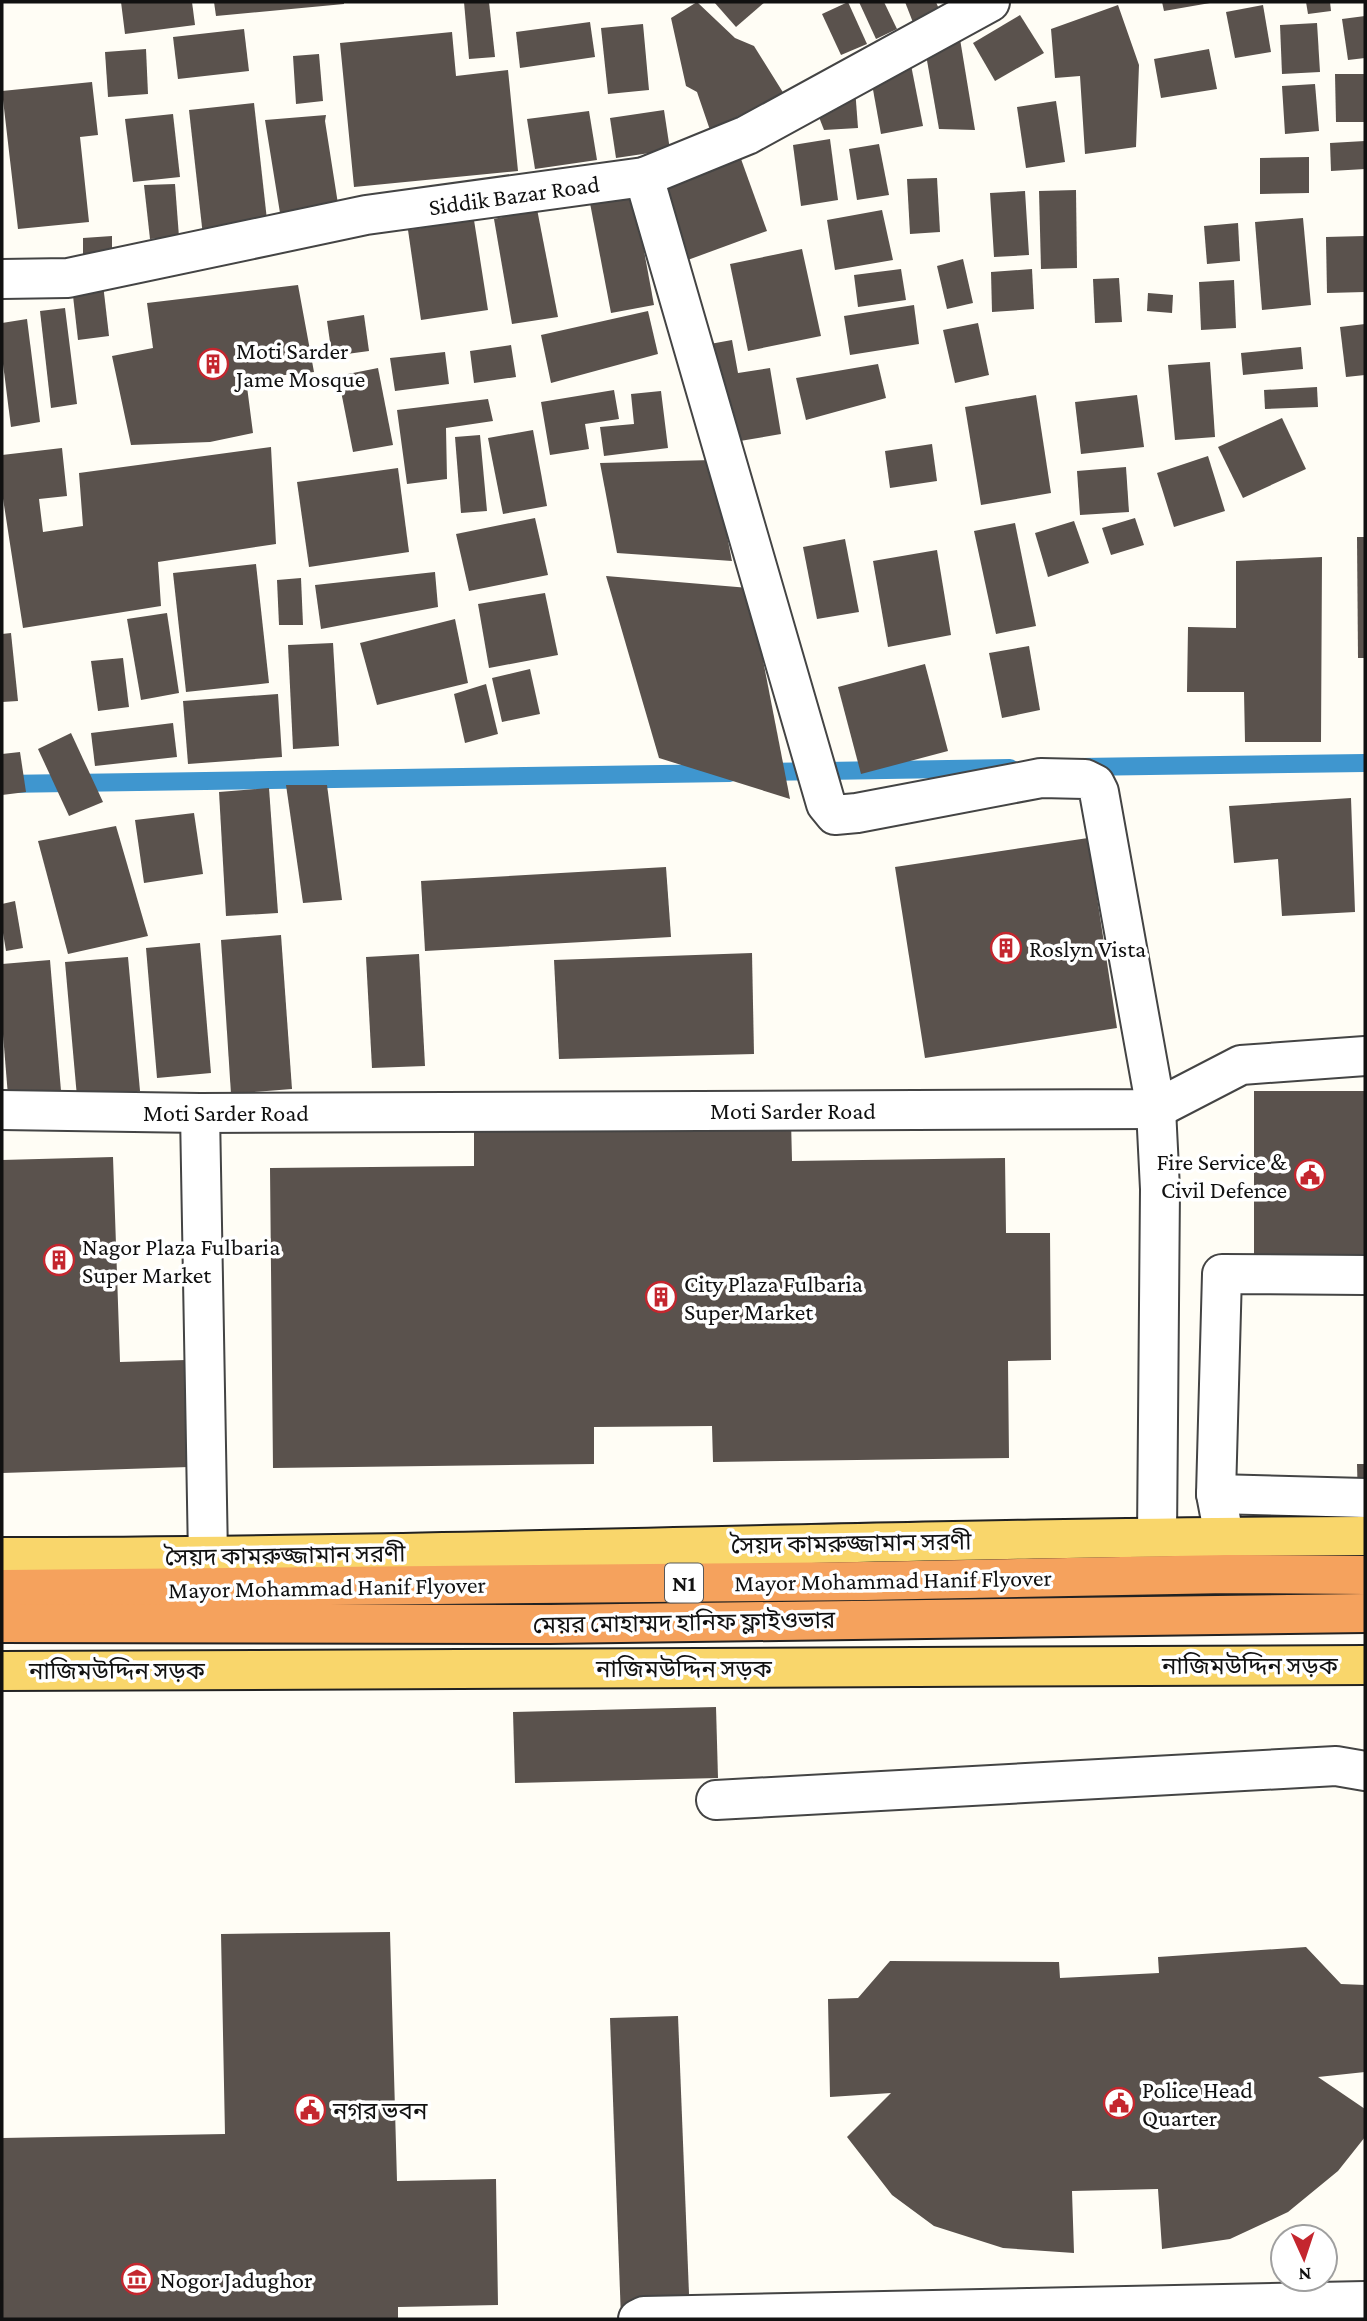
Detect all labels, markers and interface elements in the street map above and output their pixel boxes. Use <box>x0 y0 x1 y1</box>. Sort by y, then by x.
street label: Siddik Bazar Road <box>427 170 602 220</box>
place label: Moti Sarder Jame Mosque <box>234 337 365 392</box>
building icon: Moti Sarder Jame Mosque <box>196 347 230 381</box>
building icon: Roslyn Vista <box>989 931 1023 965</box>
place label: Roslyn Vista <box>1029 935 1146 962</box>
street label: Moti Sarder Road <box>710 1097 876 1124</box>
street label: Moti Sarder Road <box>143 1099 309 1126</box>
place label: Fire Service & Civil Defence <box>1157 1148 1287 1203</box>
public building icon: Fire Service & Civil Defence <box>1293 1158 1327 1192</box>
place label: Nagor Plaza Fulbaria Super Market <box>82 1233 280 1288</box>
building icon: Nagor Plaza Fulbaria Super Market <box>42 1243 76 1277</box>
place label: City Plaza Fulbaria Super Market <box>684 1270 863 1325</box>
building icon: City Plaza Fulbaria Super Market <box>644 1280 678 1314</box>
street label: সৈয়দ কামরুজ্জামান সরণী <box>729 1527 972 1559</box>
street label: সৈয়দ কামরুজ্জামান সরণী <box>163 1539 406 1571</box>
road number: N1 <box>665 1564 703 1602</box>
street label: Mayor Mohammad Hanif Flyover <box>734 1564 1053 1596</box>
street label: Mayor Mohammad Hanif Flyover <box>168 1571 487 1603</box>
street label: মেয়র মোহাম্মদ হানিফ ফ্লাইওভার <box>532 1606 836 1639</box>
street label: নাজিমউদ্দিন সড়ক <box>1161 1652 1339 1679</box>
street label: নাজিমউদ্দিন সড়ক <box>595 1655 773 1682</box>
street label: নাজিমউদ্দিন সড়ক <box>28 1657 206 1684</box>
place label: Police Head Quarter <box>1142 2076 1253 2131</box>
public building icon: Police Head Quarter <box>1102 2086 1136 2120</box>
public building icon: নগর ভবন <box>293 2093 327 2127</box>
place label: নগর ভবন <box>332 2097 428 2124</box>
north arrow <box>1269 2223 1339 2293</box>
museum icon: Nogor Jadughor <box>120 2262 154 2296</box>
text: N <box>1298 2264 1312 2285</box>
place label: Nogor Jadughor <box>160 2266 313 2293</box>

